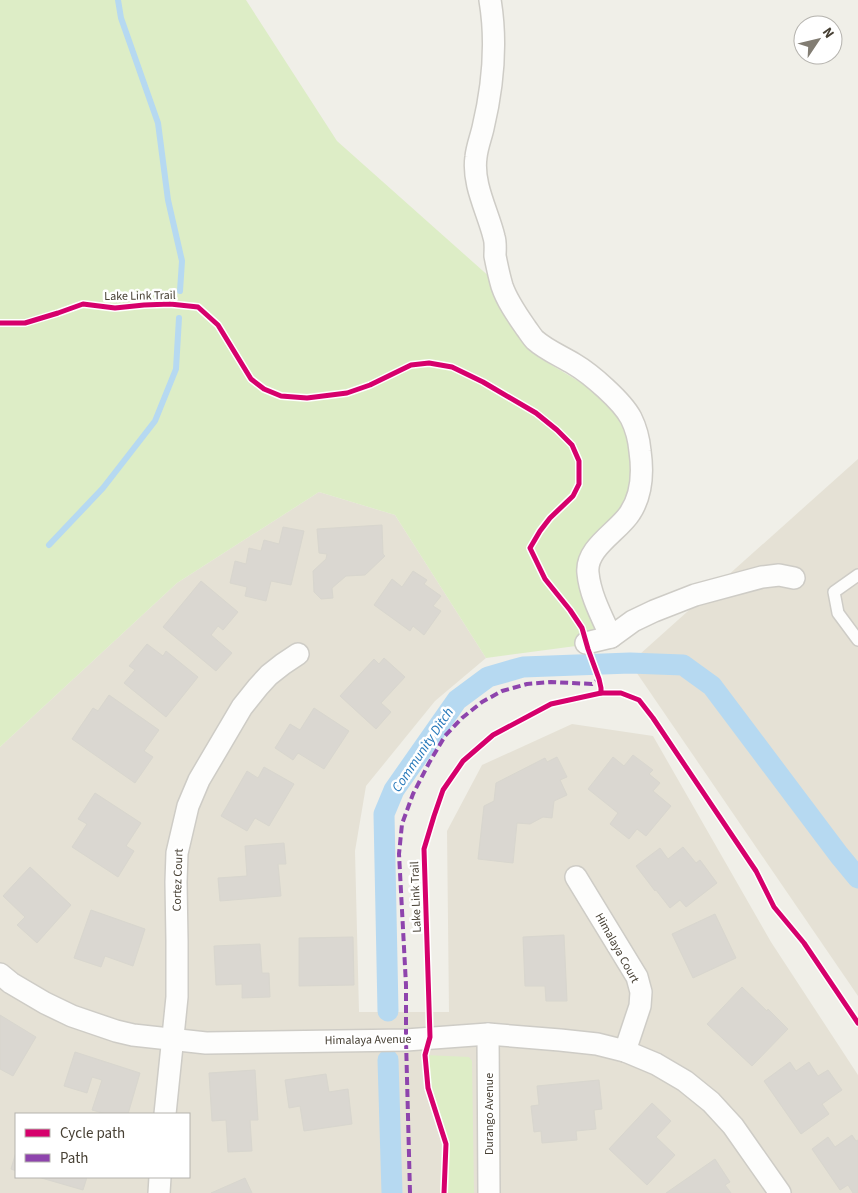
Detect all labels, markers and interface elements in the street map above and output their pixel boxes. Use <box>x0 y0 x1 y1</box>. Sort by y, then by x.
north arrow <box>793 15 843 65</box>
text: N <box>817 24 839 43</box>
street label: Lake Link Trail <box>104 287 176 305</box>
water label: Community Ditch <box>387 704 459 796</box>
street label: Cortez Court <box>168 848 188 912</box>
street label: Lake Link Trail <box>406 861 426 933</box>
street label: Himalaya Court <box>591 910 643 986</box>
street label: Himalaya Avenue <box>325 1031 412 1049</box>
street label: Durango Avenue <box>481 1073 498 1155</box>
legend <box>15 1113 190 1178</box>
text: Cycle path <box>60 1123 125 1144</box>
text: Path <box>60 1148 88 1169</box>

